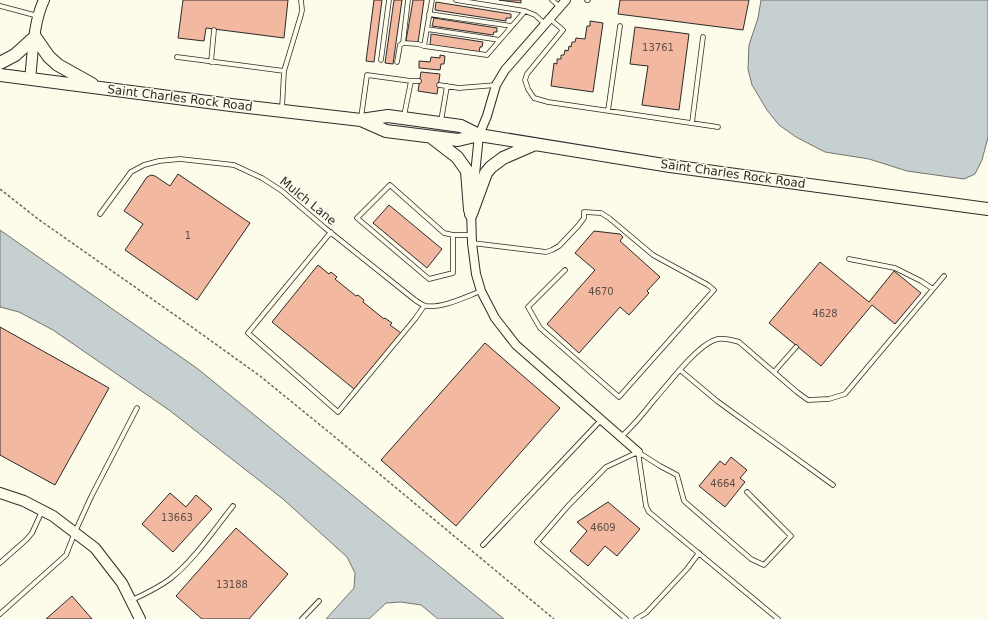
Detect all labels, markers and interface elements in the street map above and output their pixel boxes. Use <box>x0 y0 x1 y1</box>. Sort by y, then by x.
house number: 13761 <box>642 42 674 53</box>
street label: Saint Charles Rock Road <box>107 82 253 114</box>
street label: Saint Charles Rock Road <box>660 157 806 191</box>
street label: Mulch Lane <box>277 174 339 228</box>
house number: 1 <box>185 230 191 241</box>
house number: 4670 <box>588 286 614 297</box>
house number: 4628 <box>812 308 838 319</box>
house number: 4664 <box>710 478 736 489</box>
house number: 13663 <box>161 512 193 523</box>
house number: 4609 <box>590 522 616 533</box>
house number: 13188 <box>216 579 248 590</box>

